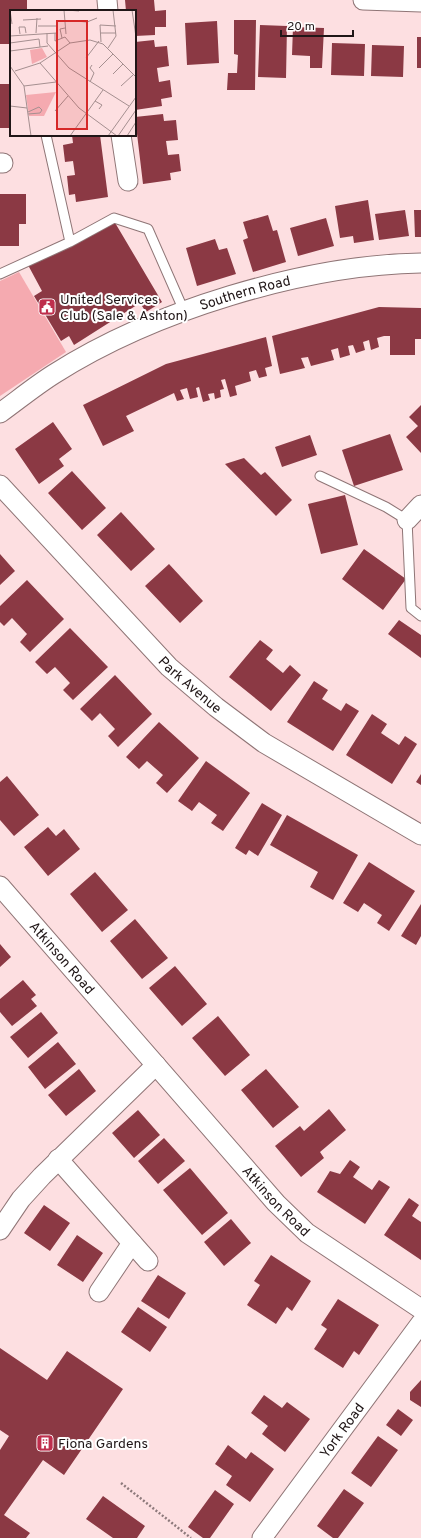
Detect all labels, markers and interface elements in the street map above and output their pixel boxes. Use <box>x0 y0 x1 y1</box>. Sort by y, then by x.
inset map <box>10 10 136 136</box>
scale bar <box>281 12 353 38</box>
text: 20 m <box>287 19 315 35</box>
street label: Southern Road <box>198 273 292 315</box>
place label: United Services Club (Sale & Ashton) <box>60 292 188 325</box>
public building icon: United Services Club (Sale & Ashton) <box>37 297 57 317</box>
street label: Park Avenue <box>154 654 224 718</box>
street label: Atkinson Road <box>25 919 98 999</box>
street label: Atkinson Road <box>238 1163 313 1241</box>
street label: York Road <box>317 1400 369 1462</box>
building icon: Fiona Gardens <box>35 1433 55 1453</box>
place label: Fiona Gardens <box>58 1436 148 1453</box>

